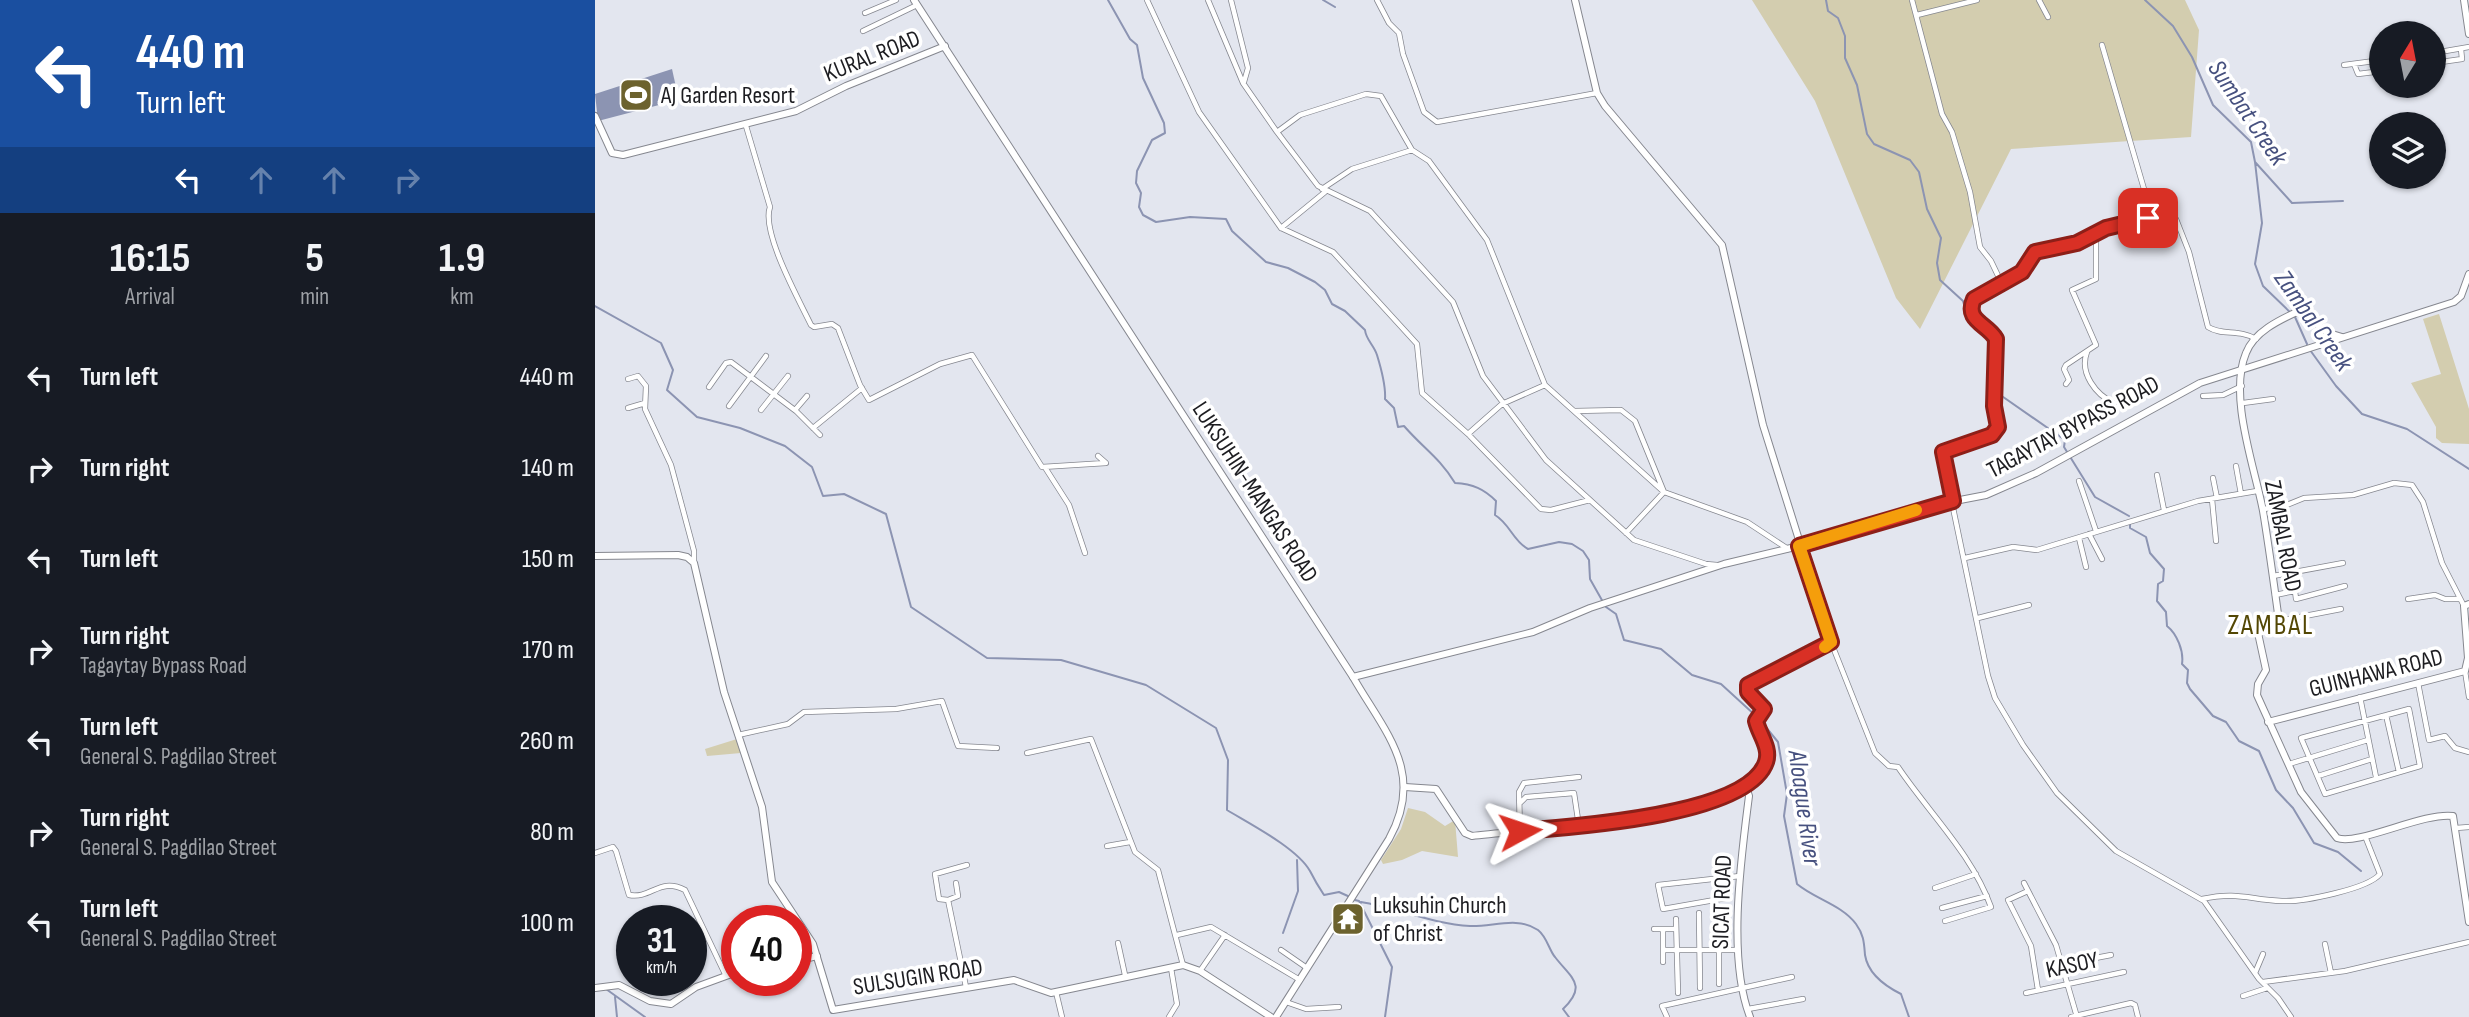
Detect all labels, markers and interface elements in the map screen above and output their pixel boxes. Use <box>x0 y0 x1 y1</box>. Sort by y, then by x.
north arrow <box>2369 21 2447 98</box>
map controls <box>2369 21 2446 189</box>
text: 440 m <box>136 24 245 83</box>
street label: KURAL ROAD <box>820 24 924 88</box>
icon: left <box>21 28 112 119</box>
water label: Sumbat Creek <box>2201 55 2294 172</box>
sports icon: AJ Garden Resort <box>617 76 655 114</box>
place label: AJ Garden Resort <box>660 81 795 110</box>
text: Turn left <box>136 84 226 123</box>
button: layers <box>2369 112 2446 189</box>
icon: left <box>169 161 207 199</box>
icon: ahead <box>242 161 280 199</box>
icon: ahead <box>315 161 353 199</box>
icon: right <box>388 161 426 199</box>
pin <box>2118 188 2178 248</box>
icon: arrive <box>2129 199 2167 237</box>
text: 16:15 <box>110 233 190 284</box>
text: 5 <box>305 233 324 284</box>
text: 1.9 <box>439 233 485 284</box>
water label: Zambal Creek <box>2266 264 2360 378</box>
text: Arrival <box>125 283 175 311</box>
text: min <box>300 283 329 311</box>
text: km <box>450 283 474 311</box>
icon: left <box>21 359 59 397</box>
text: Turn left <box>80 362 158 393</box>
text: 440 m <box>520 362 574 393</box>
street label: TAGAYTAY BYPASS ROAD <box>1982 369 2164 485</box>
street label: LUKSUHIN-MANGAS ROAD <box>1186 396 1324 588</box>
icon: right <box>21 450 59 488</box>
text: Turn right <box>80 453 169 484</box>
text: 140 m <box>522 453 574 484</box>
street label: ZAMBAL ROAD <box>2258 478 2308 594</box>
icon: left <box>21 541 59 579</box>
text: Turn left <box>80 544 158 575</box>
text: 150 m <box>522 544 574 575</box>
district label: ZAMBAL <box>2228 609 2314 642</box>
text: Turn right <box>80 621 169 652</box>
icon: right <box>21 632 59 670</box>
text: 170 m <box>522 635 574 666</box>
street label: GUINHAWA ROAD <box>2306 642 2446 704</box>
text: Tagaytay Bypass Road <box>80 652 247 680</box>
text: Turn left <box>80 712 158 743</box>
icon: left <box>21 723 59 761</box>
text: 260 m <box>519 726 574 757</box>
text: General S. Pagdilao Street <box>80 743 277 771</box>
water label: Aloague River <box>1780 747 1828 869</box>
position arrow <box>1483 794 1557 868</box>
text: Turn right <box>80 803 169 834</box>
icon: right <box>21 814 59 852</box>
text: 80 m <box>530 817 574 848</box>
text: General S. Pagdilao Street <box>80 834 277 862</box>
street label: SICAT ROAD <box>1706 854 1738 950</box>
place label: Luksuhin Church of Christ <box>1373 891 1507 948</box>
text: Turn left <box>80 894 158 925</box>
temple icon: Luksuhin Church of Christ <box>1329 900 1367 938</box>
icon: left <box>21 905 59 943</box>
speed limit sign: 40 <box>721 905 812 996</box>
text: 100 m <box>521 908 574 939</box>
text: 31 <box>647 920 676 963</box>
text: General S. Pagdilao Street <box>80 925 277 953</box>
street label: KASOY <box>2043 945 2101 985</box>
street label: SULSUGIN ROAD <box>851 952 985 1002</box>
text: km/h <box>646 957 677 978</box>

